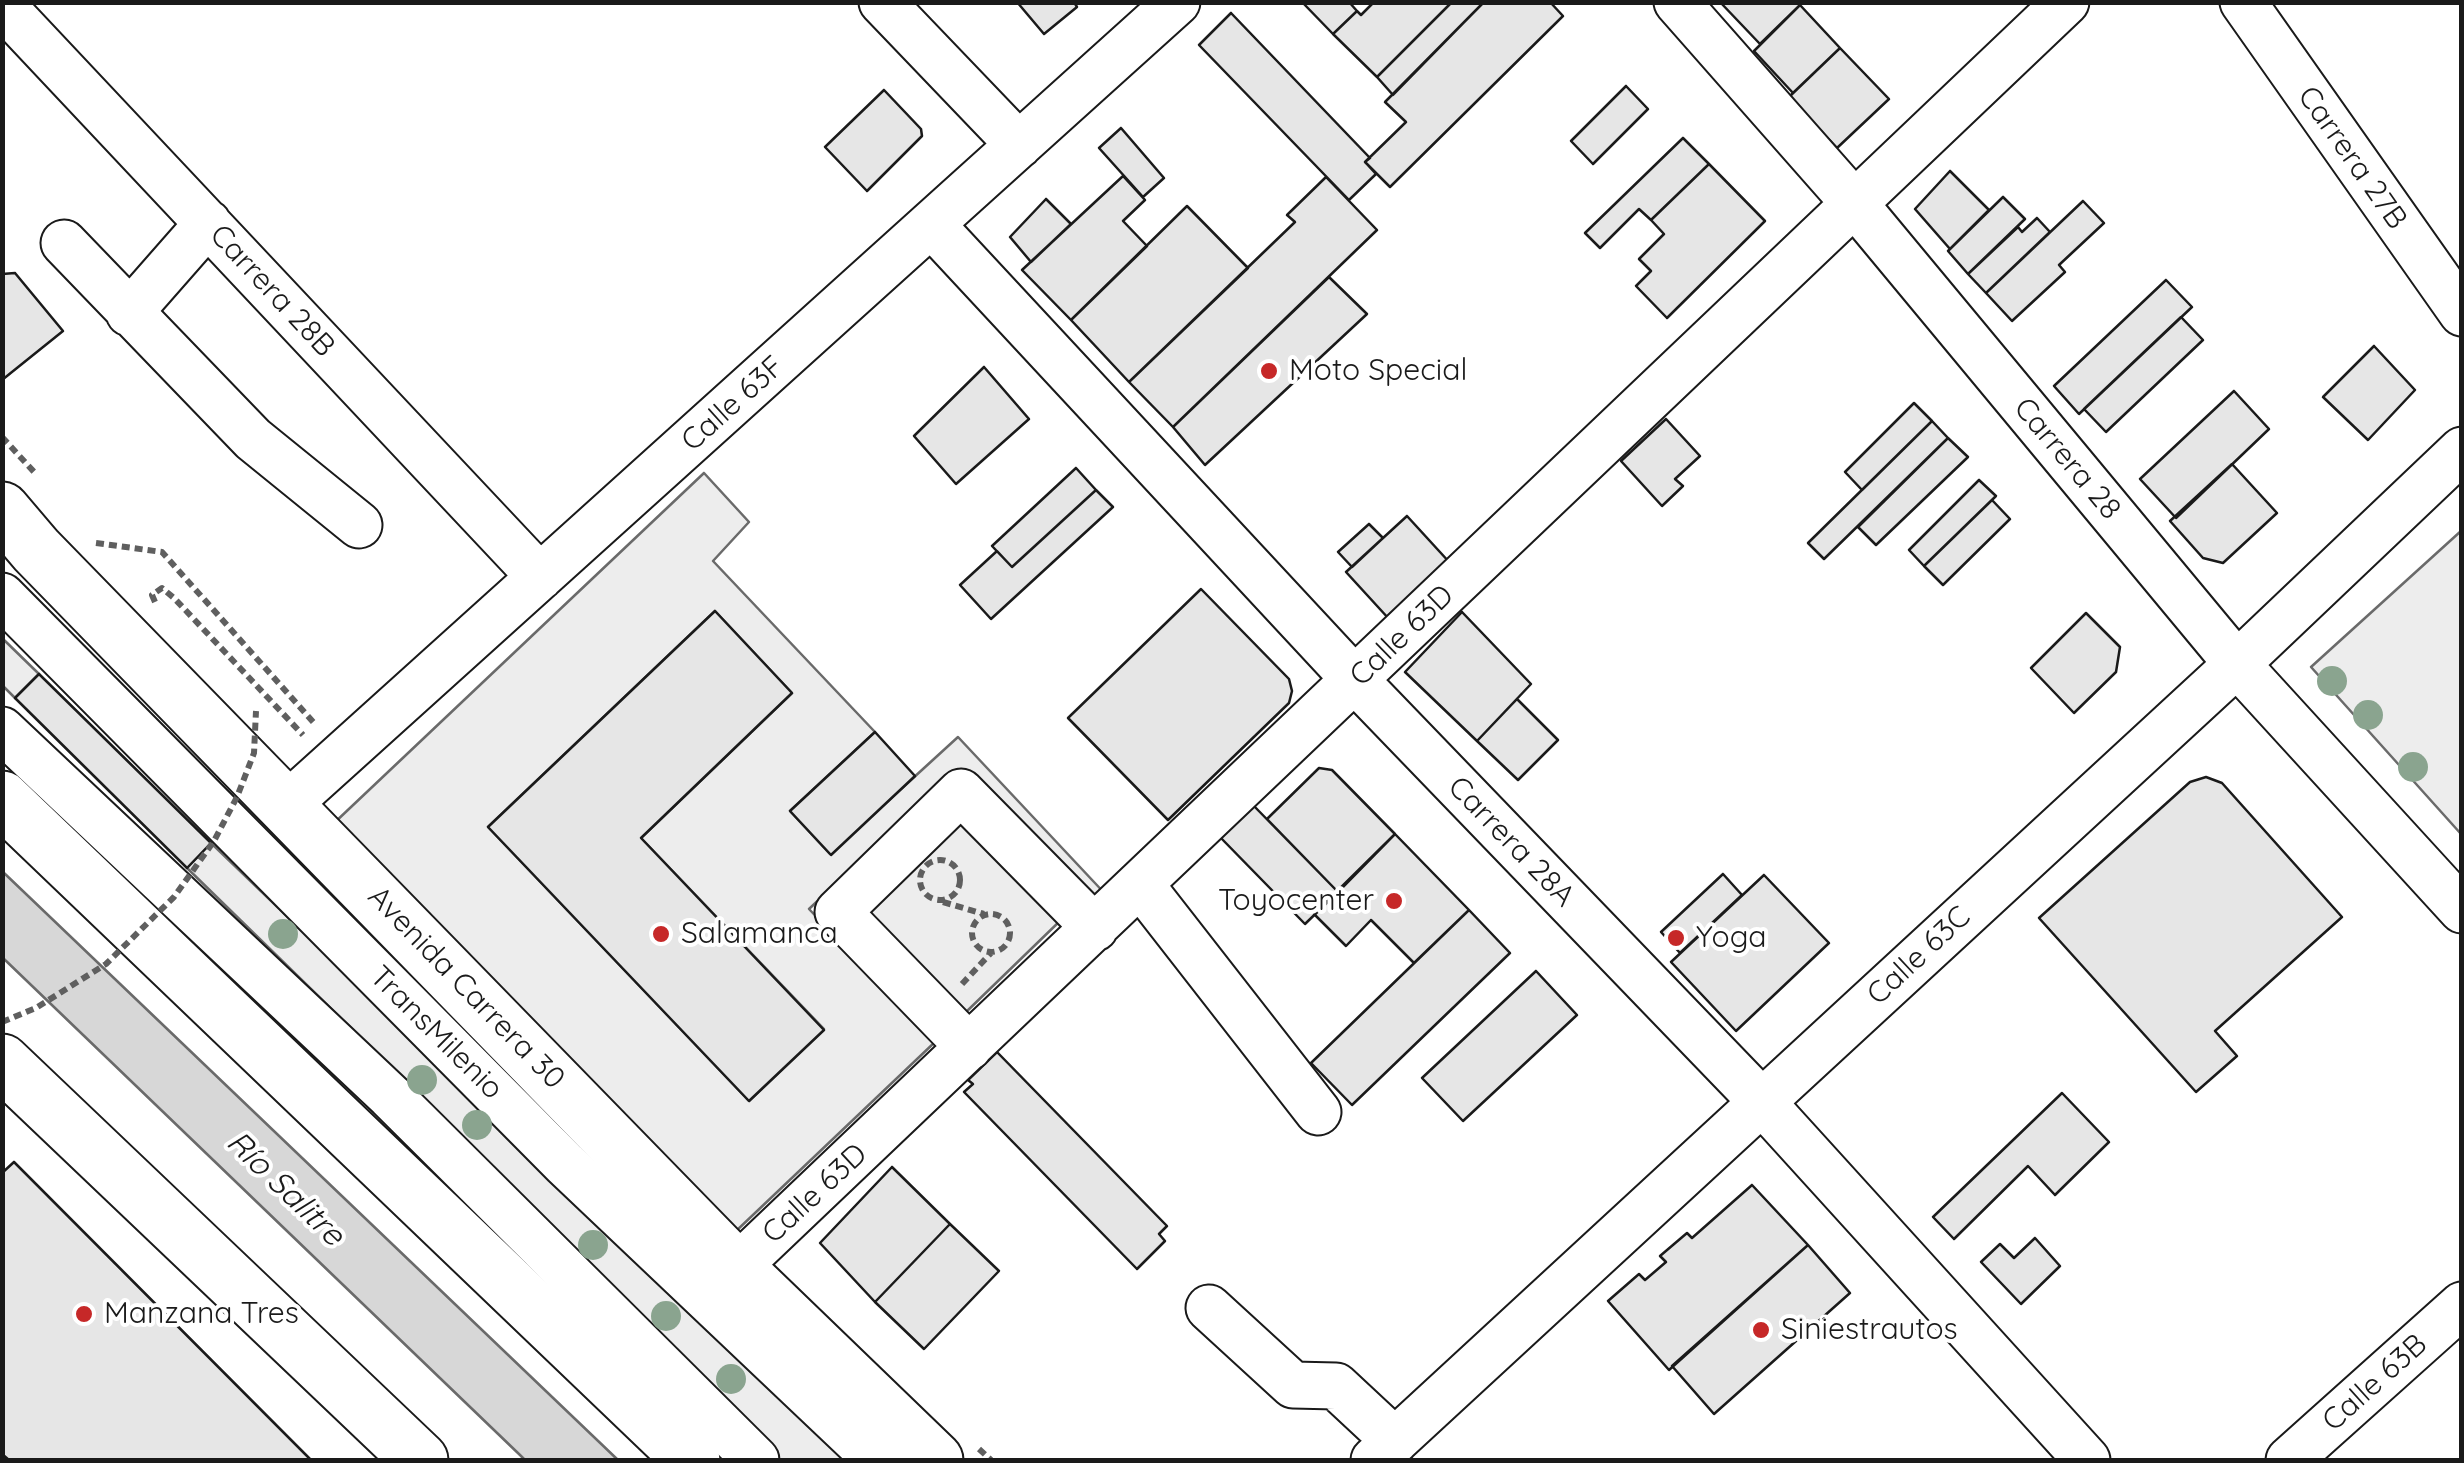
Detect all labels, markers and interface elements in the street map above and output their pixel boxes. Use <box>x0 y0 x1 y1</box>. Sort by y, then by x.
street label: Carrera 27B <box>2290 80 2414 236</box>
street label: Carrera 28B <box>202 218 342 364</box>
street label: Calle 63F <box>674 349 792 459</box>
place label: Moto Special <box>1289 353 1467 389</box>
marker: Moto Special <box>1258 360 1280 382</box>
street label: Carrera 28 <box>2006 391 2128 527</box>
street label: Calle 63D <box>1343 578 1461 694</box>
street label: Carrera 28A <box>1440 769 1582 915</box>
street label: Avenida Carrera 30 <box>360 879 572 1097</box>
place label: Toyocenter <box>1218 883 1374 919</box>
marker: Toyocenter <box>1383 890 1405 912</box>
street label: Calle 63C <box>1860 899 1978 1013</box>
place label: Salamanca <box>681 916 838 952</box>
place label: Yoga <box>1696 920 1766 956</box>
marker: Salamanca <box>650 923 672 945</box>
marker: Yoga <box>1665 927 1687 949</box>
street label: TransMilenio <box>362 959 510 1107</box>
water label: Río Salitre <box>218 1124 352 1254</box>
street label: Calle 63D <box>755 1137 875 1251</box>
place label: Manzana Tres <box>104 1296 299 1332</box>
marker: Manzana Tres <box>73 1303 95 1325</box>
place label: Siniestrautos <box>1781 1312 1958 1348</box>
marker: Siniestrautos <box>1750 1319 1772 1341</box>
street label: Calle 63B <box>2315 1327 2435 1439</box>

